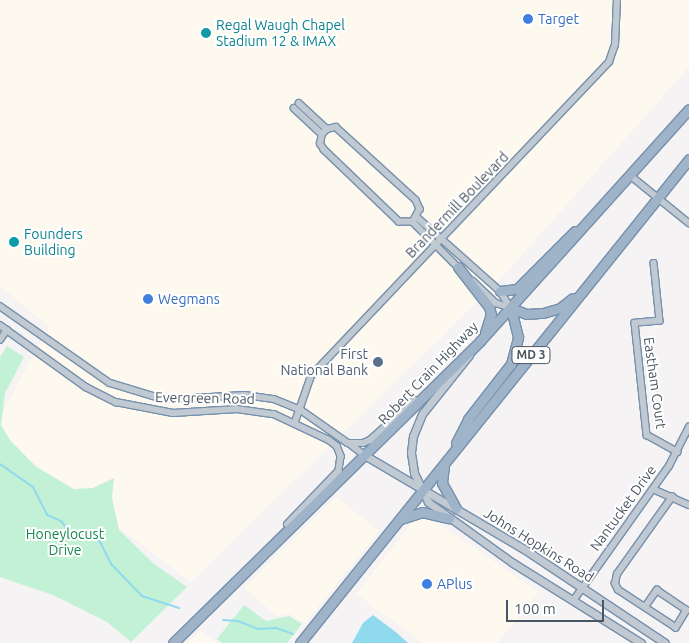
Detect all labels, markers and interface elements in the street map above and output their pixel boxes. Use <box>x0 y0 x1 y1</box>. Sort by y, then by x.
place label: Target <box>538 11 579 27</box>
marker: Target <box>522 13 534 25</box>
place label: Regal Waugh Chapel Stadium 12 & IMAX <box>216 17 345 49</box>
marker: Regal Waugh Chapel Stadium 12 & IMAX <box>200 27 212 39</box>
street label: Brandermill Boulevard <box>402 149 512 261</box>
place label: Founders Building <box>24 226 83 258</box>
marker: Founders Building <box>8 236 20 248</box>
place label: Wegmans <box>158 291 220 307</box>
marker: Wegmans <box>142 293 154 305</box>
street label: Robert Crain Highway <box>375 318 481 428</box>
street label: Eastham Court <box>640 336 670 430</box>
place label: First National Bank <box>281 346 368 378</box>
road number: MD 3 <box>511 346 551 364</box>
marker: First National Bank <box>372 356 384 368</box>
street label: Evergreen Road <box>155 389 255 407</box>
street label: Nantucket Drive <box>586 462 660 554</box>
street label: Johns Hopkins Road <box>481 504 597 586</box>
park label: Honeylocust Drive <box>26 526 104 558</box>
place label: APlus <box>437 576 472 592</box>
marker: APlus <box>421 578 433 590</box>
scale bar <box>509 590 606 622</box>
text: 100 m <box>514 600 556 617</box>

